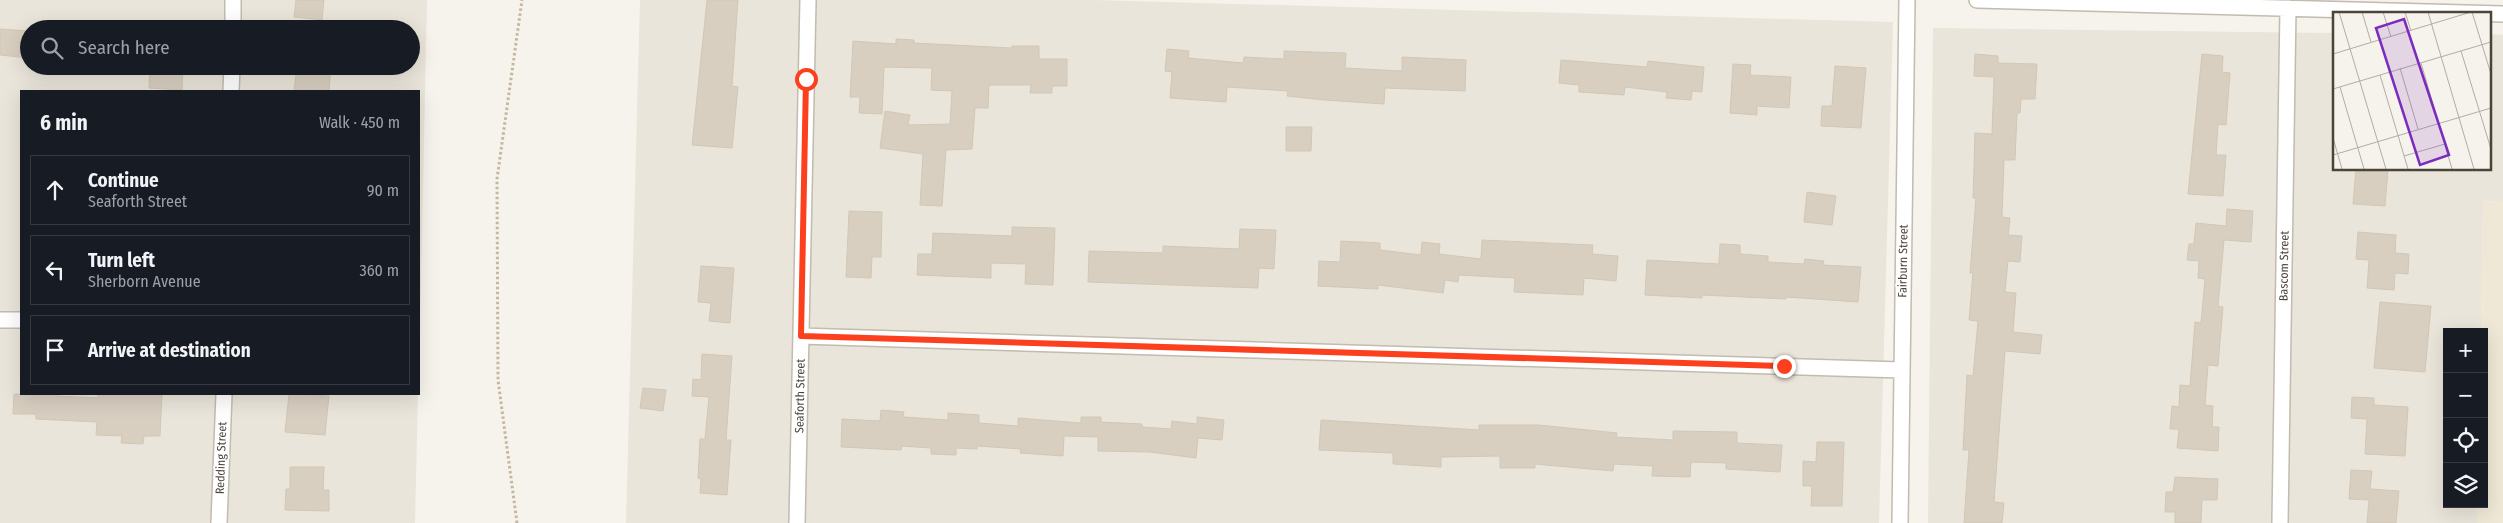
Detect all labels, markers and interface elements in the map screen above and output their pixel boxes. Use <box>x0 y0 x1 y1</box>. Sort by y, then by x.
inset map <box>2333 12 2490 170</box>
search box <box>20 20 420 75</box>
icon: search <box>38 34 66 62</box>
text: Search here <box>78 36 170 59</box>
route start <box>795 68 818 91</box>
text: 6 min <box>40 110 88 136</box>
text: Walk · 450 m <box>319 113 400 132</box>
text: Continue <box>88 169 159 192</box>
icon: ahead <box>41 176 69 204</box>
text: 90 m <box>367 181 399 200</box>
text: Seaforth Street <box>88 192 187 211</box>
street label: Fairburn Street <box>1895 224 1911 298</box>
street label: Bascom Street <box>2276 231 2292 301</box>
text: Turn left <box>88 249 155 272</box>
icon: left <box>41 256 69 284</box>
text: 360 m <box>359 261 399 280</box>
text: Sherborn Avenue <box>88 272 201 291</box>
map controls <box>2443 328 2488 508</box>
button: + <box>2443 328 2488 373</box>
icon: arrive <box>41 336 69 364</box>
text: Arrive at destination <box>88 339 251 362</box>
route end <box>1773 355 1796 378</box>
street label: Seaforth Street <box>792 359 808 433</box>
button: − <box>2443 373 2488 418</box>
button: locate <box>2443 418 2488 463</box>
street label: Redding Street <box>213 421 229 494</box>
button: layers <box>2443 463 2488 508</box>

